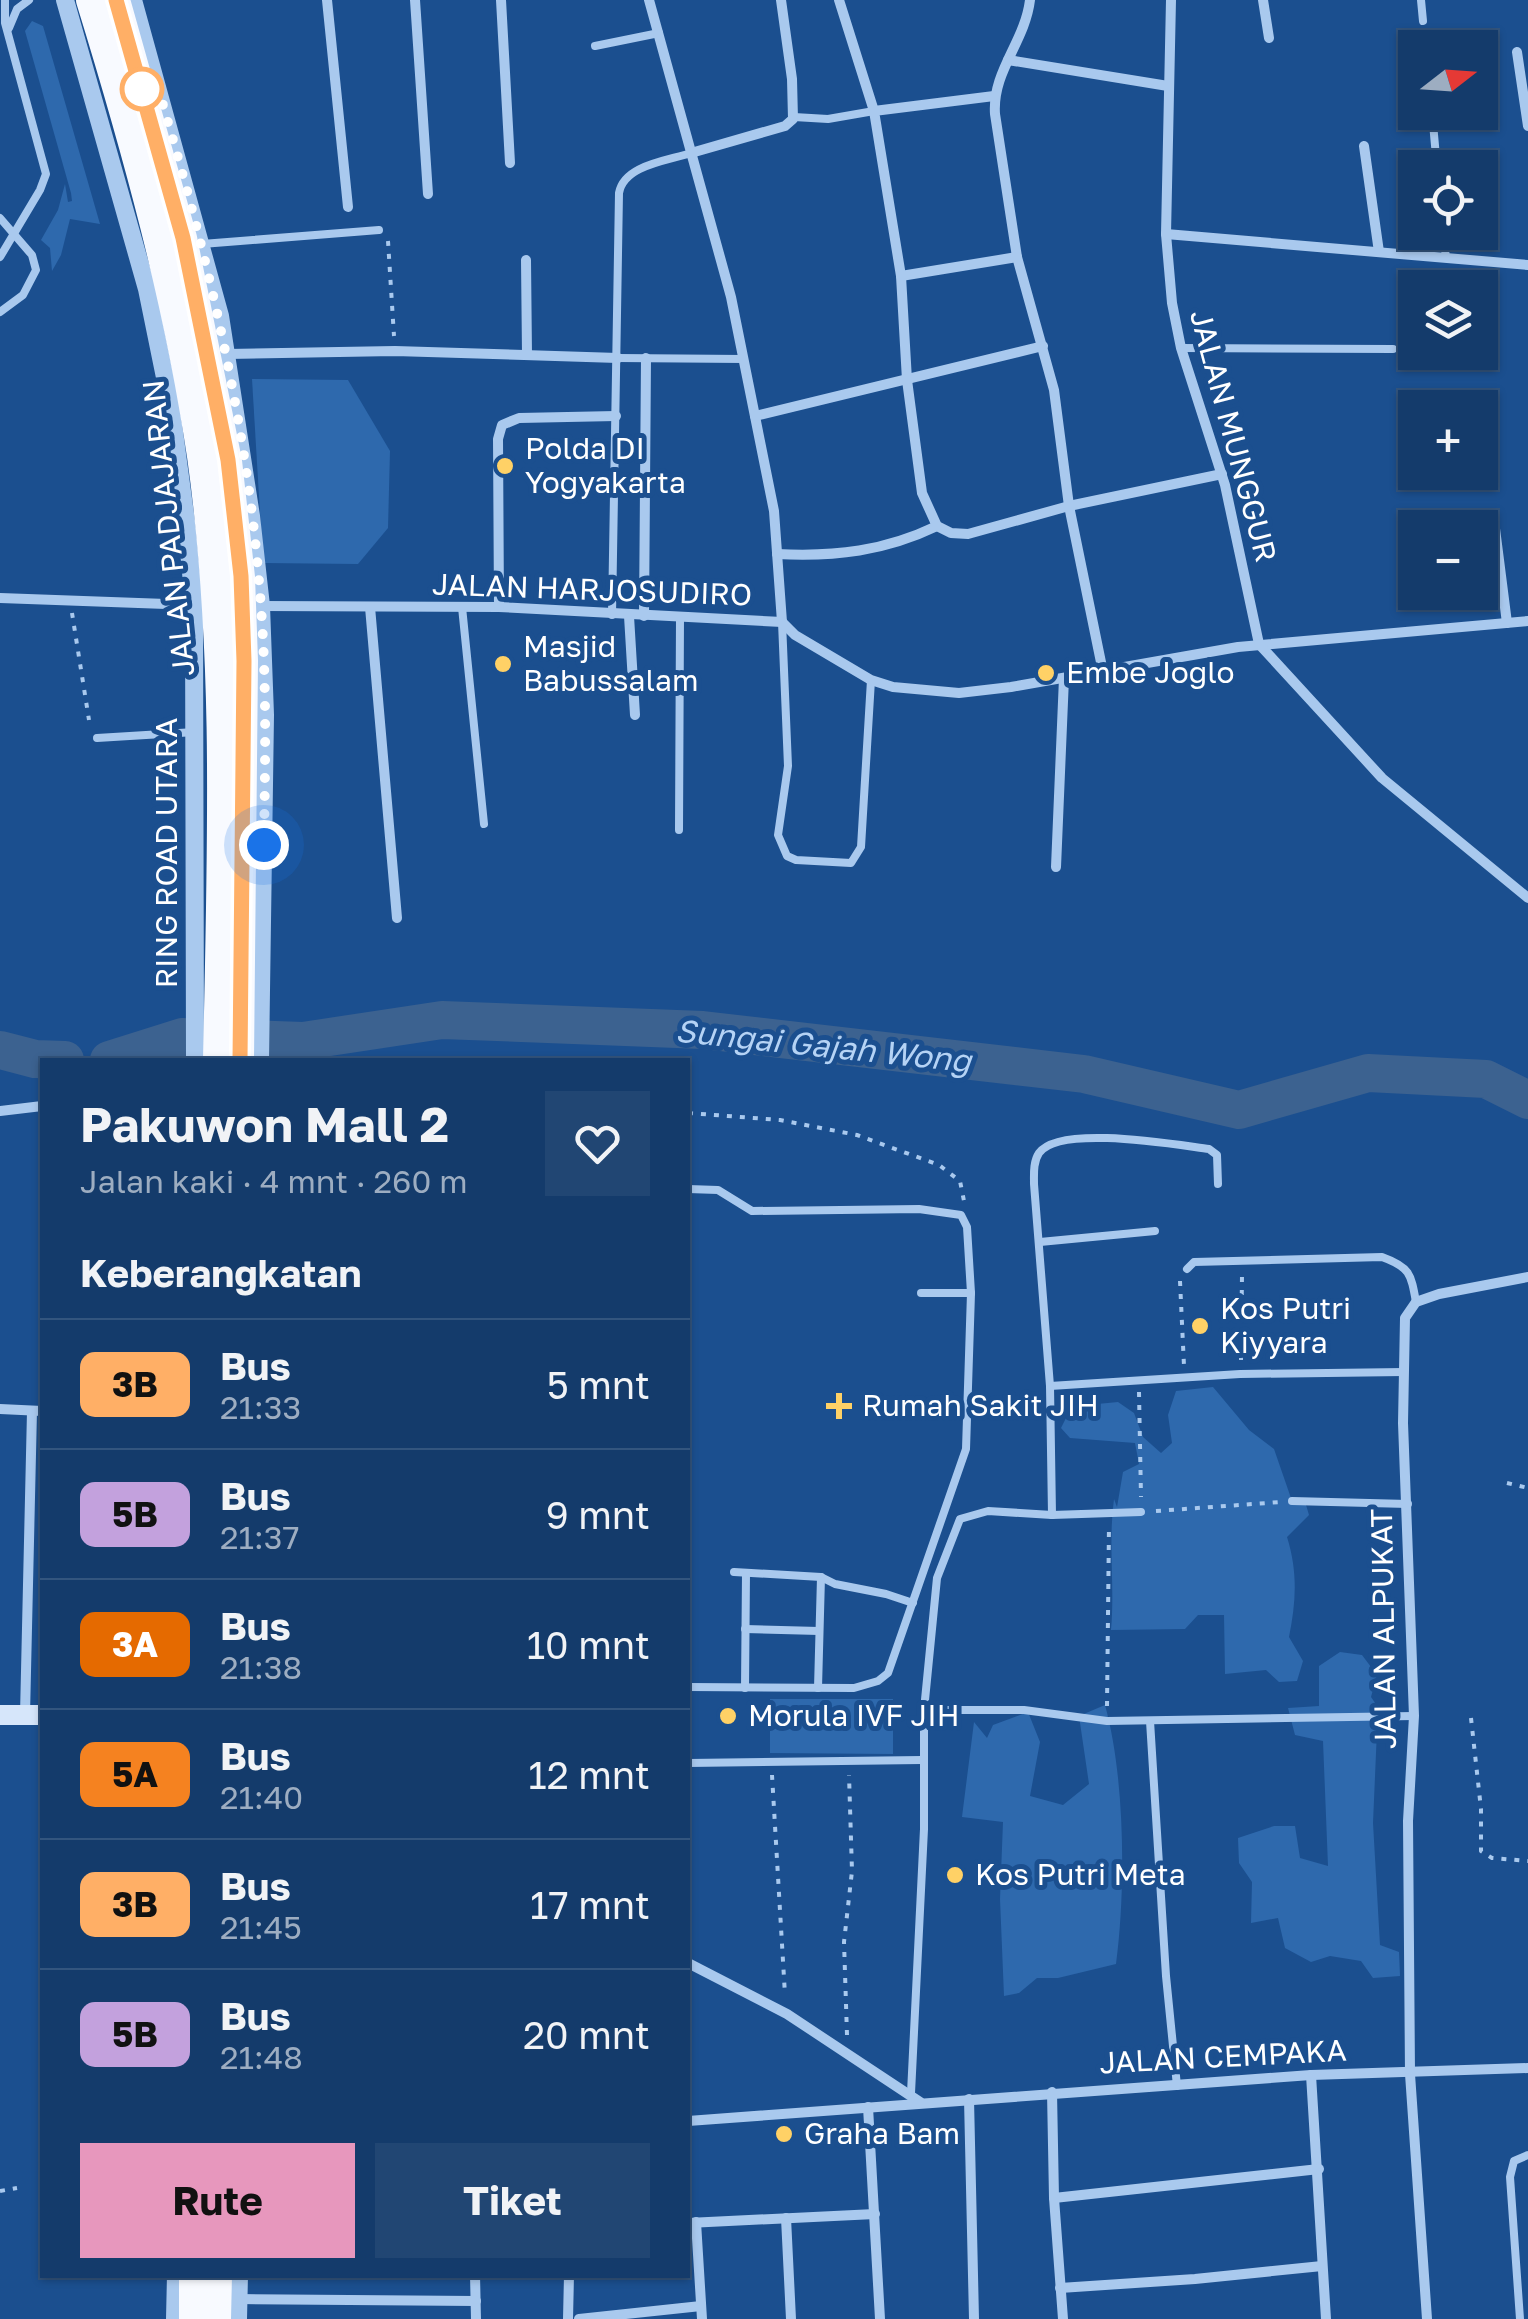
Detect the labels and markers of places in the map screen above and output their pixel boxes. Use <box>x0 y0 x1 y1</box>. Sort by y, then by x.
unlabelled marker <box>121 68 163 110</box>
place label: Polda DI Yogyakarta <box>525 430 686 500</box>
marker: Polda DI Yogyakarta <box>494 455 516 477</box>
place label: Masjid Babussalam <box>523 628 699 698</box>
marker: Masjid Babussalam <box>492 653 514 675</box>
place label: Embe Joglo <box>1066 654 1235 690</box>
marker: Embe Joglo <box>1035 662 1057 684</box>
place label: Kos Putri Kiyyara <box>1220 1290 1351 1360</box>
marker: Kos Putri Kiyyara <box>1189 1315 1211 1337</box>
place label: Rumah Sakit JIH <box>862 1387 1099 1423</box>
marker: Rumah Sakit JIH <box>826 1393 852 1419</box>
place label: Morula IVF JIH <box>748 1697 959 1733</box>
marker: Morula IVF JIH <box>717 1705 739 1727</box>
place label: Kos Putri Meta <box>975 1856 1186 1892</box>
marker: Kos Putri Meta <box>944 1864 966 1886</box>
place label: Graha Bam <box>804 2115 960 2151</box>
marker: Graha Bam <box>773 2123 795 2145</box>

